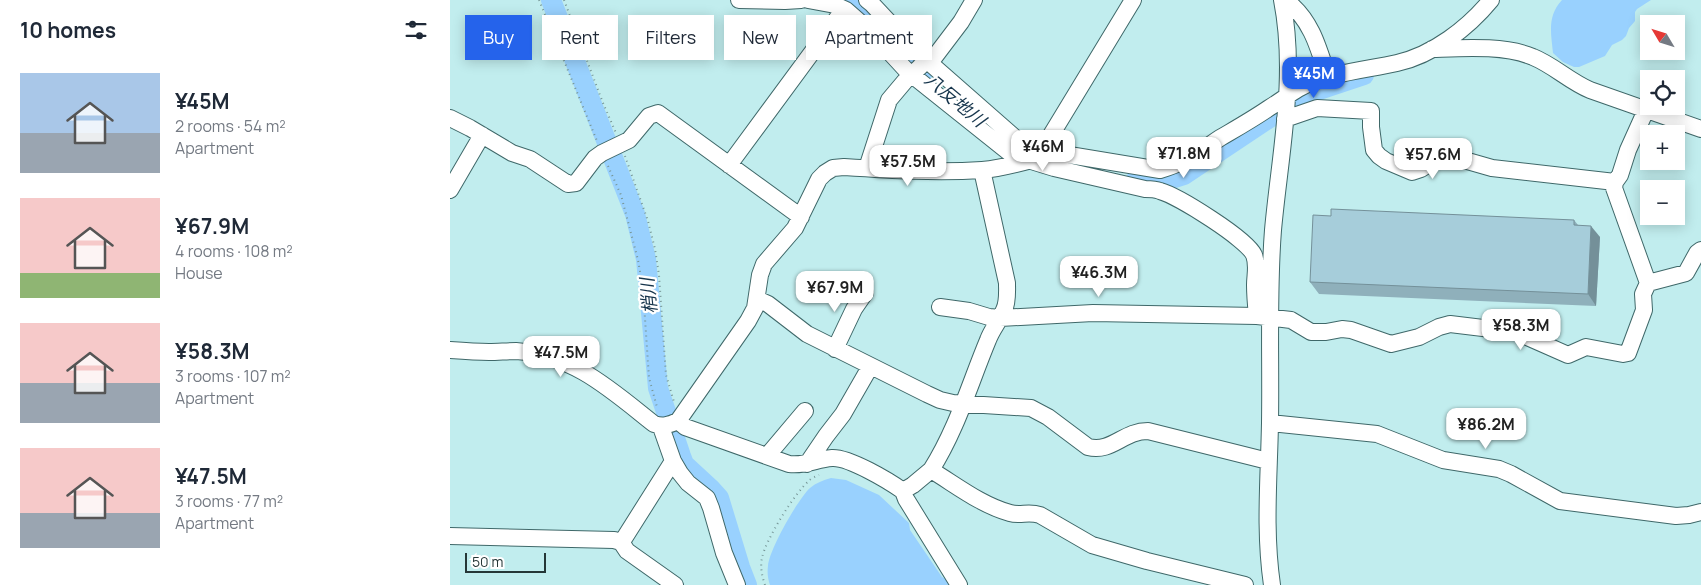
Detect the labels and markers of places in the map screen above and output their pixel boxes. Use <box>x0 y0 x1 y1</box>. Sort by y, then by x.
pin: ¥45M <box>1284 56 1344 99</box>
pin: ¥46M <box>1013 130 1073 172</box>
pin: ¥71.8M <box>1143 136 1225 179</box>
pin: ¥57.6M <box>1392 138 1474 180</box>
pin: ¥57.5M <box>867 144 949 187</box>
pin: ¥46.3M <box>1058 256 1140 298</box>
pin: ¥67.9M <box>794 270 876 313</box>
pin: ¥58.3M <box>1480 308 1562 351</box>
pin: ¥47.5M <box>520 336 602 378</box>
pin: ¥86.2M <box>1445 408 1527 450</box>

